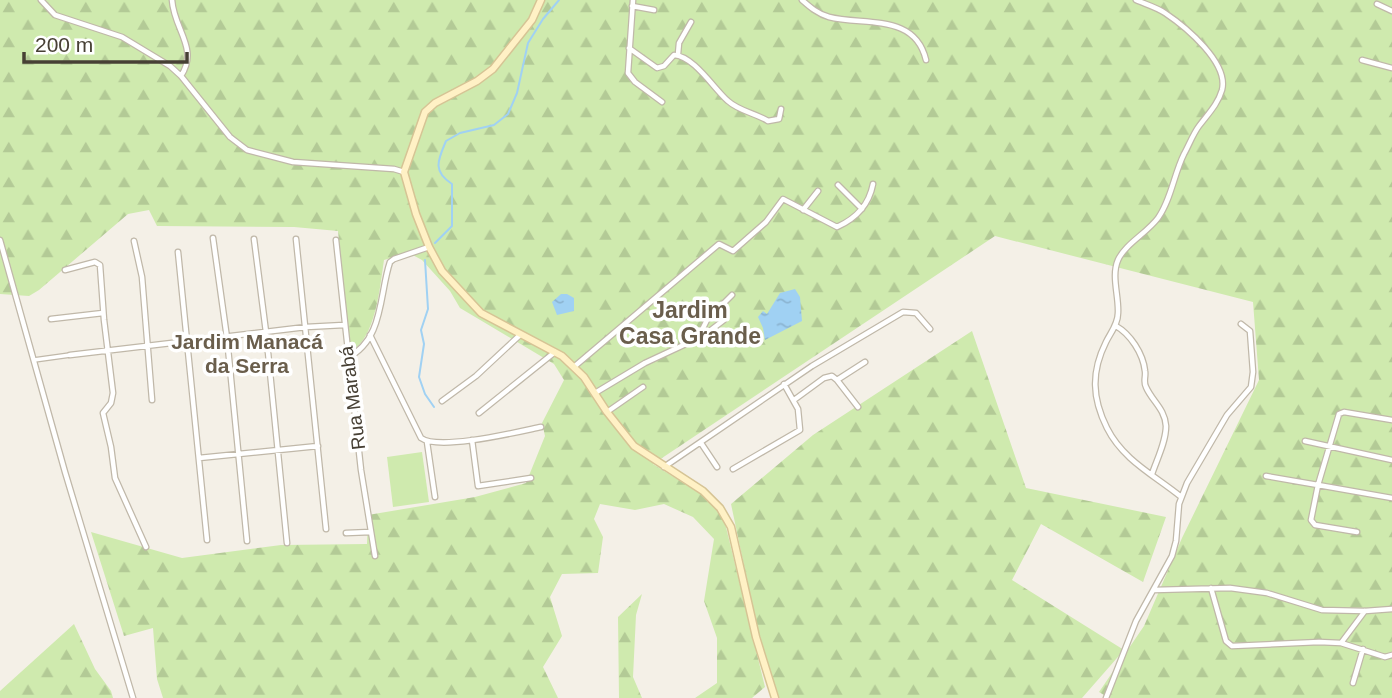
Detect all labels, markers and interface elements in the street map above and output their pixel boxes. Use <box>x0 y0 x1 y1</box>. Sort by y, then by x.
scale bar <box>24 21 187 65</box>
text: 200 m <box>35 33 93 56</box>
district label: Jardim Casa Grande <box>619 297 761 349</box>
district label: Jardim Manacá da Serra <box>171 330 323 377</box>
street label: Rua Marabá <box>336 344 369 451</box>

